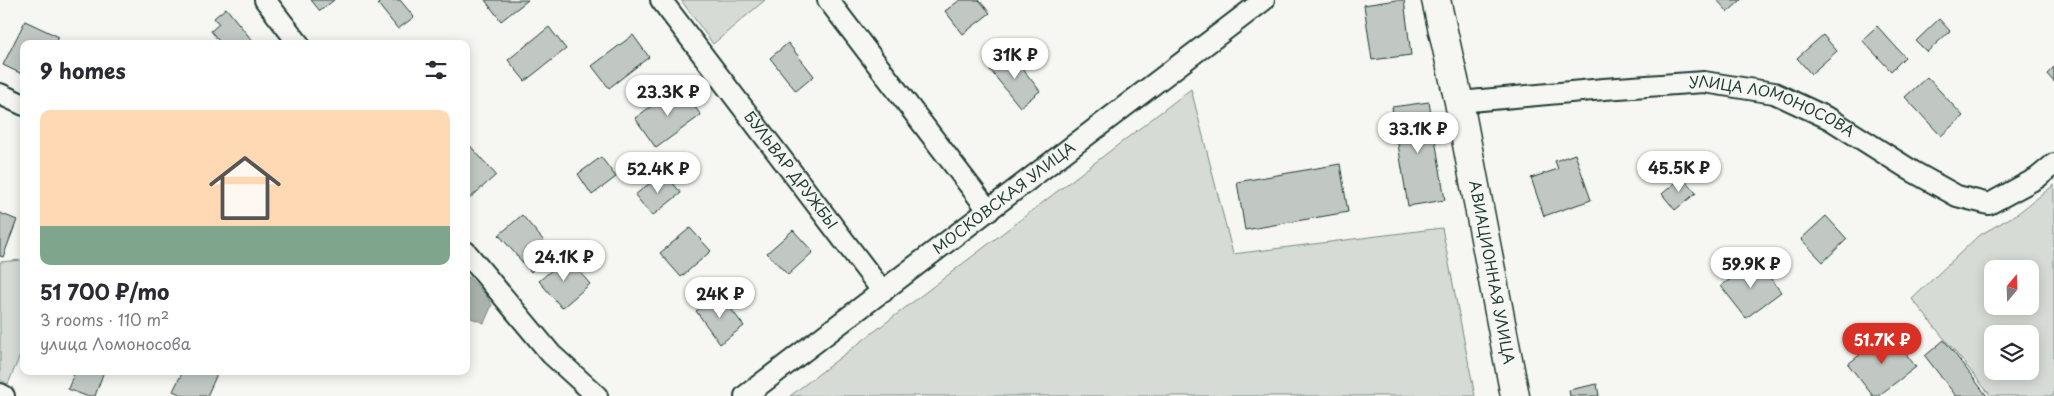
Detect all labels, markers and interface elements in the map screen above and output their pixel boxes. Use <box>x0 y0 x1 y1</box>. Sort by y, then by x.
pin: 31K ₽ <box>980 38 1050 80</box>
text: 31K ₽ <box>992 42 1038 66</box>
text: 9 homes <box>40 54 126 86</box>
icon: filters <box>422 56 450 84</box>
street label: УЛИЦА ЛОМОНОСОВА <box>1688 69 1860 142</box>
pin: 23.3K ₽ <box>622 74 714 117</box>
text: 23.3K ₽ <box>637 79 699 103</box>
street label: БУЛЬВАР ДРУЖБЫ <box>739 106 844 233</box>
pin: 33.1K ₽ <box>1372 112 1464 154</box>
text: 33.1K ₽ <box>1389 116 1447 140</box>
street label: МОСКОВСКАЯ УЛИЦА <box>927 135 1079 259</box>
icon: home <box>200 143 290 233</box>
pin: 45.5K ₽ <box>1633 150 1725 193</box>
pin: 52.4K ₽ <box>612 152 704 194</box>
text: 45.5K ₽ <box>1648 155 1710 179</box>
text: 52.4K ₽ <box>626 156 690 180</box>
street label: АВИАЦИОННАЯ УЛИЦА <box>1464 178 1522 366</box>
pin: 24.1K ₽ <box>518 240 610 282</box>
text: 24.1K ₽ <box>534 244 594 268</box>
pin: 59.9K ₽ <box>1705 246 1797 289</box>
text: 59.9K ₽ <box>1721 251 1781 275</box>
north arrow <box>1984 260 2039 315</box>
map controls <box>1984 260 2039 380</box>
text: 51 700 ₽/mo <box>40 275 169 307</box>
pin: 24K ₽ <box>685 276 755 319</box>
text: 24K ₽ <box>696 281 744 305</box>
text: 3 rooms · 110 m² <box>40 307 169 331</box>
pin: 51.7K ₽ <box>1836 322 1928 365</box>
button: layers <box>1984 325 2039 380</box>
text: 51.7K ₽ <box>1853 327 1911 351</box>
text: улица Ломоносова <box>40 331 191 355</box>

